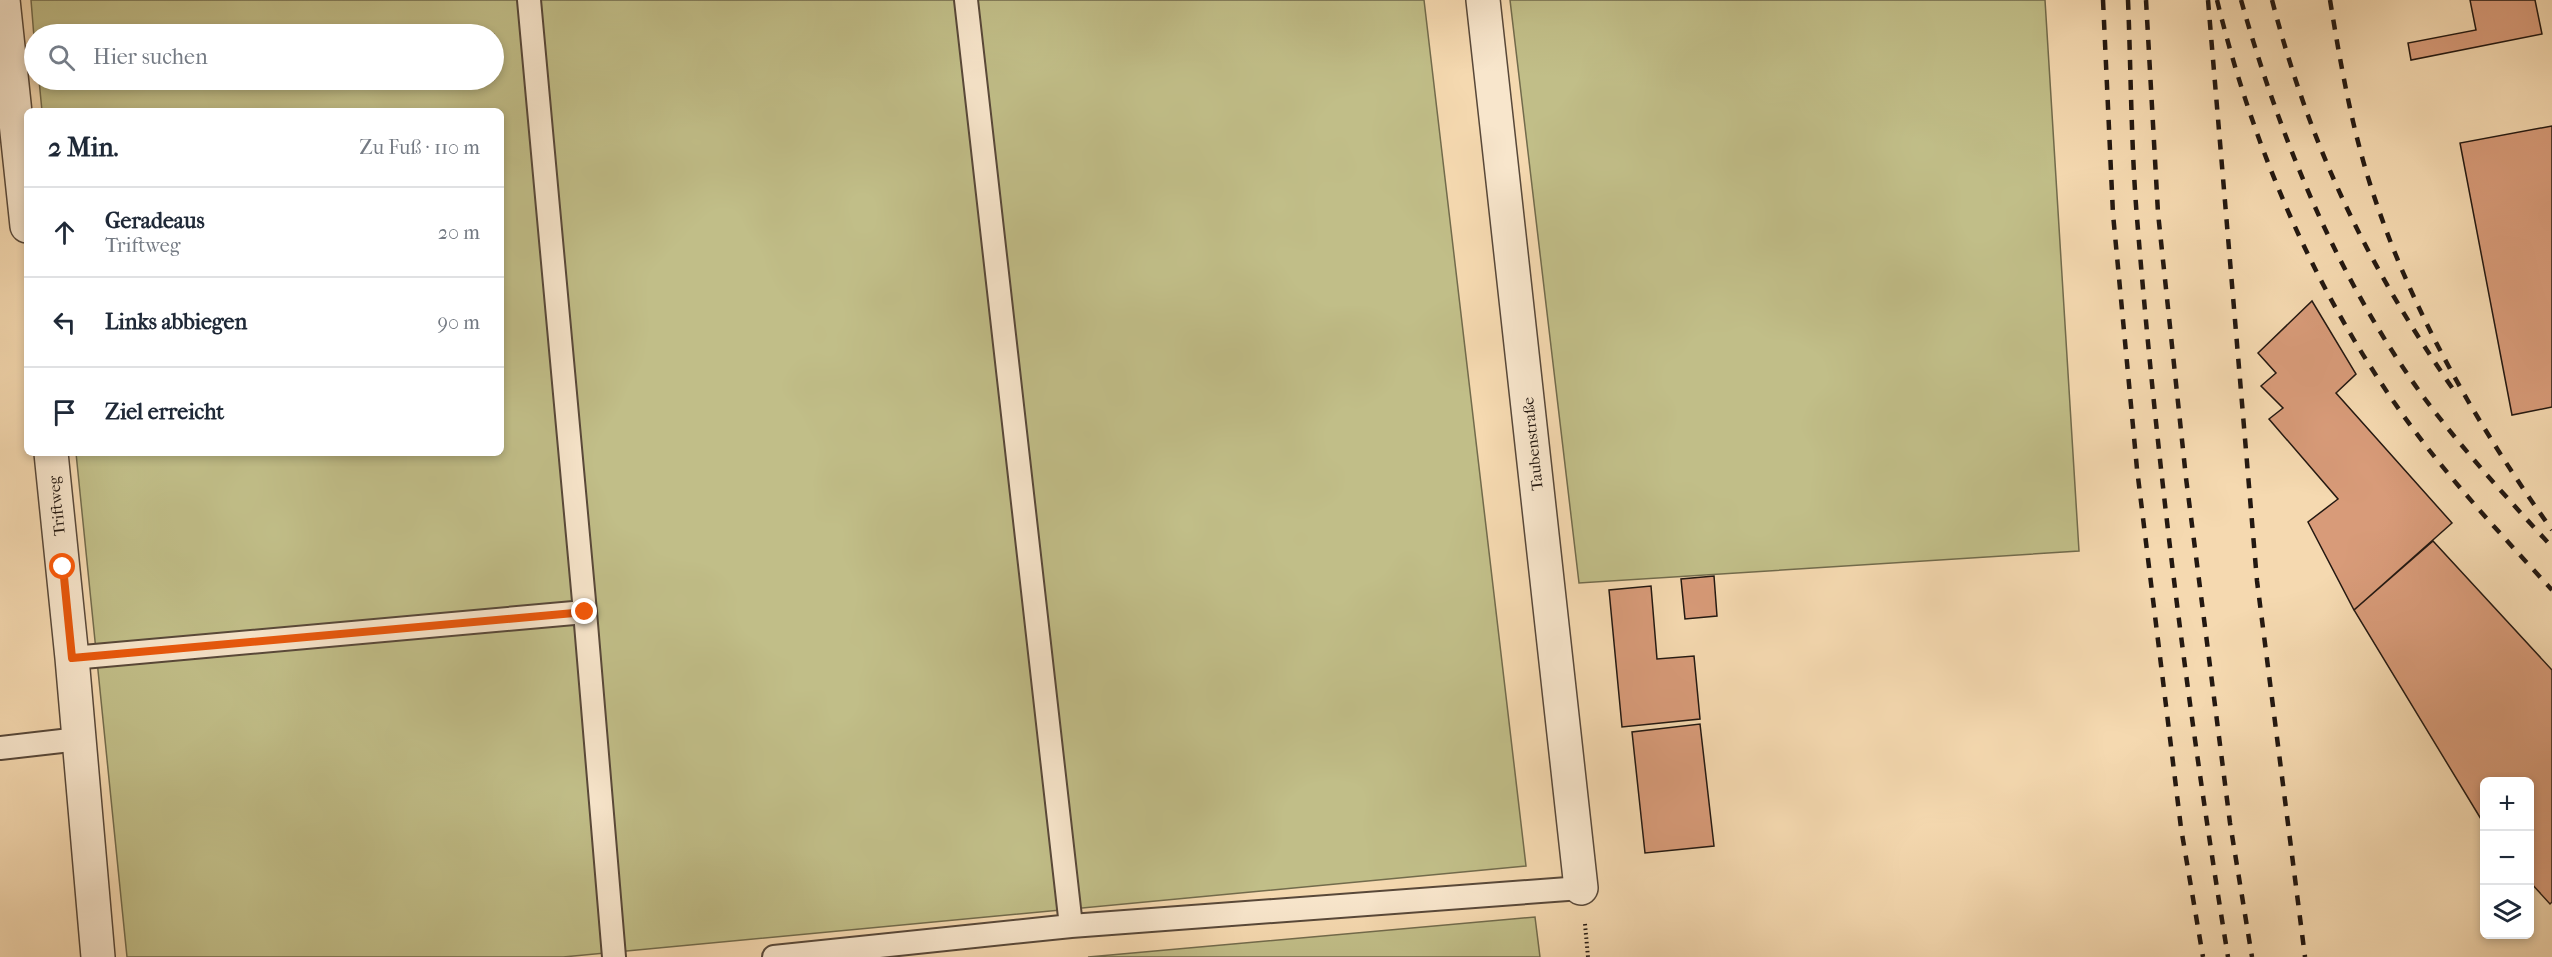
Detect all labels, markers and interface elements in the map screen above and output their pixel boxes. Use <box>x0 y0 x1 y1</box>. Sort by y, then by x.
search box <box>24 24 504 90</box>
icon: search <box>45 41 78 74</box>
text: Hier suchen <box>93 44 208 70</box>
text: 2 Min. <box>48 132 119 163</box>
text: Zu Fuß · 110 m <box>359 136 480 159</box>
text: Geradeaus <box>105 208 205 234</box>
icon: ahead <box>48 216 81 249</box>
text: 20 m <box>438 221 480 244</box>
text: Triftweg <box>105 234 180 257</box>
icon: left <box>48 306 81 339</box>
text: Links abbiegen <box>105 309 247 335</box>
text: 90 m <box>438 311 480 334</box>
icon: arrive <box>48 396 81 429</box>
street label: Taubenstraße <box>1518 396 1547 492</box>
text: Ziel erreicht <box>105 399 224 425</box>
street label: Triftweg <box>44 475 69 537</box>
route start <box>49 553 75 579</box>
route end <box>571 598 597 624</box>
map controls <box>2480 777 2534 939</box>
button: + <box>2480 777 2534 831</box>
button: − <box>2480 831 2534 885</box>
button: layers <box>2480 885 2534 939</box>

